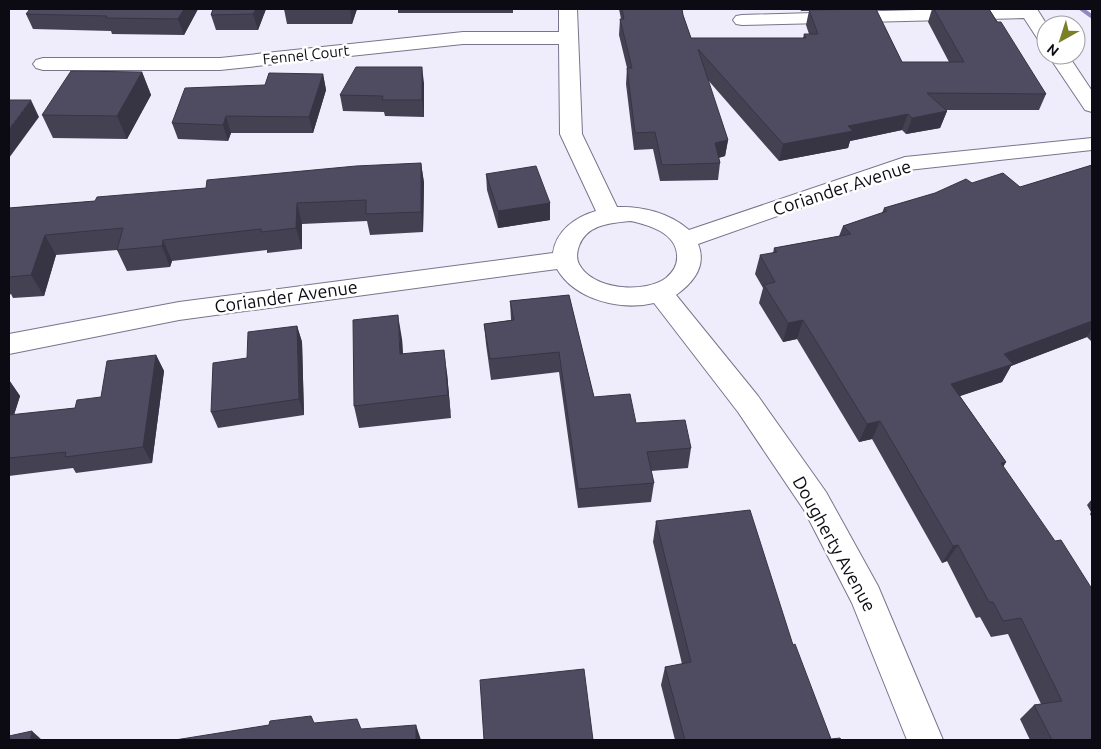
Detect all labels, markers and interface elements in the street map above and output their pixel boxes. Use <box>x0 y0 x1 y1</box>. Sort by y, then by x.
north arrow <box>1036 15 1086 65</box>
street label: Fennel Court <box>262 41 350 68</box>
text: N <box>1044 41 1062 60</box>
street label: Coriander Avenue <box>770 155 913 219</box>
street label: Coriander Avenue <box>213 276 359 316</box>
street label: Dougherty Avenue <box>789 472 880 615</box>

